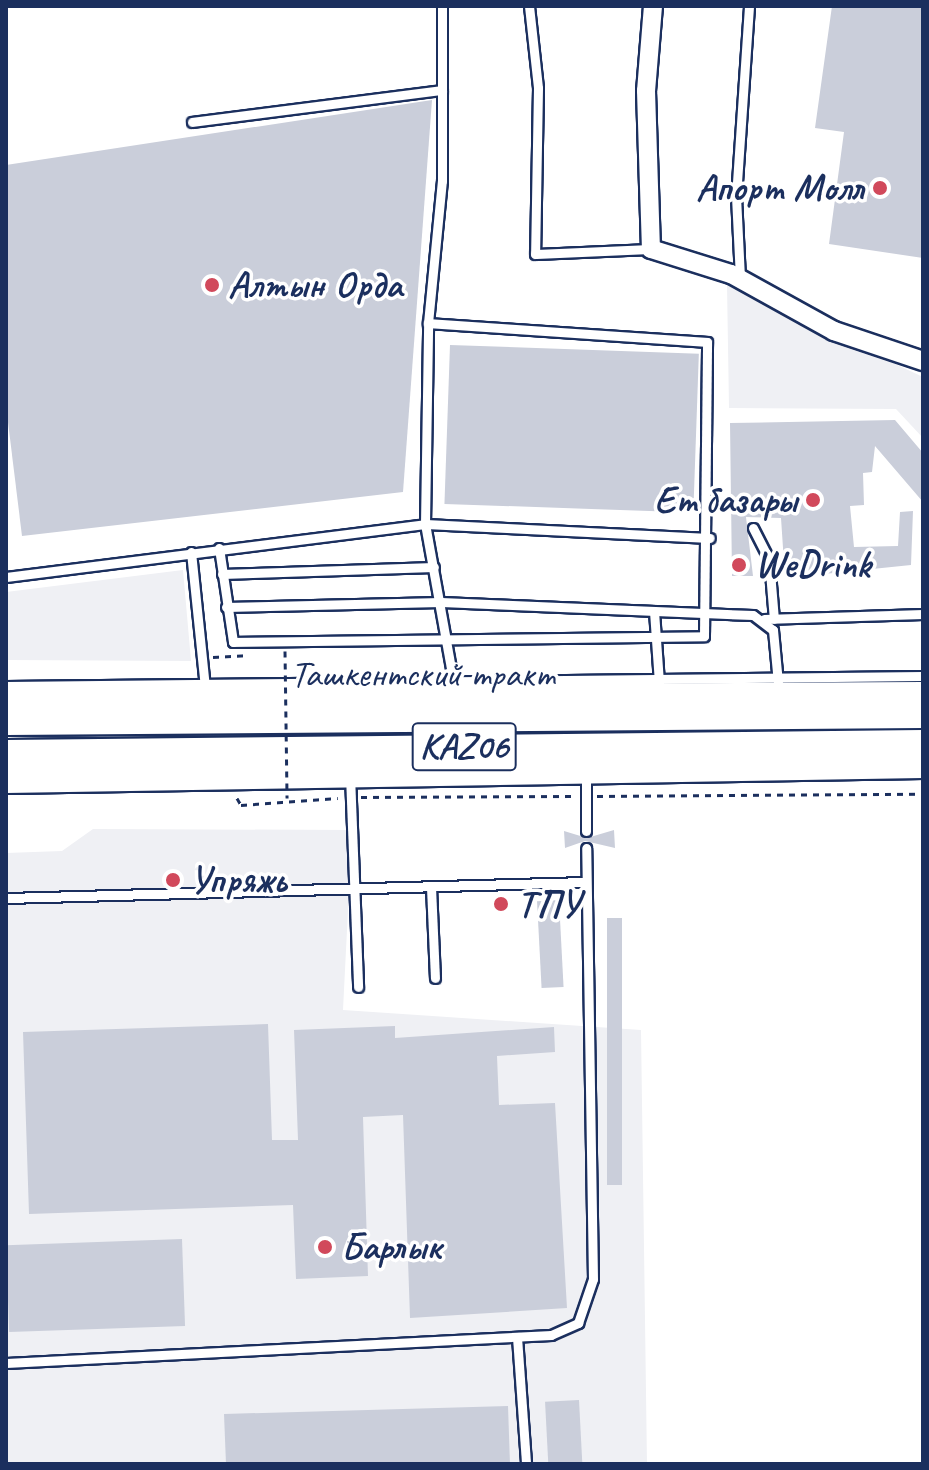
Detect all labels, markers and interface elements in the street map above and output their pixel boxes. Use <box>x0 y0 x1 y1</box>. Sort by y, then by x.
place label: Апорт Молл <box>698 165 864 211</box>
marker: Апорт Молл <box>871 179 889 197</box>
place label: Алтын Орда <box>228 262 398 308</box>
marker: Алтын Орда <box>203 276 221 294</box>
place label: Ет базары <box>650 477 797 523</box>
marker: Ет базары <box>804 491 822 509</box>
place label: WeDrink <box>755 542 871 588</box>
marker: WeDrink <box>730 556 748 574</box>
street label: Ташкентский тракт <box>290 651 554 697</box>
road number: KАZ06 <box>410 715 518 779</box>
place label: Упряжь <box>189 857 286 903</box>
marker: Упряжь <box>164 871 182 889</box>
place label: ТПУ <box>517 881 580 927</box>
marker: ТПУ <box>492 895 510 913</box>
place label: Барлык <box>341 1224 441 1270</box>
marker: Барлык <box>316 1238 334 1256</box>

